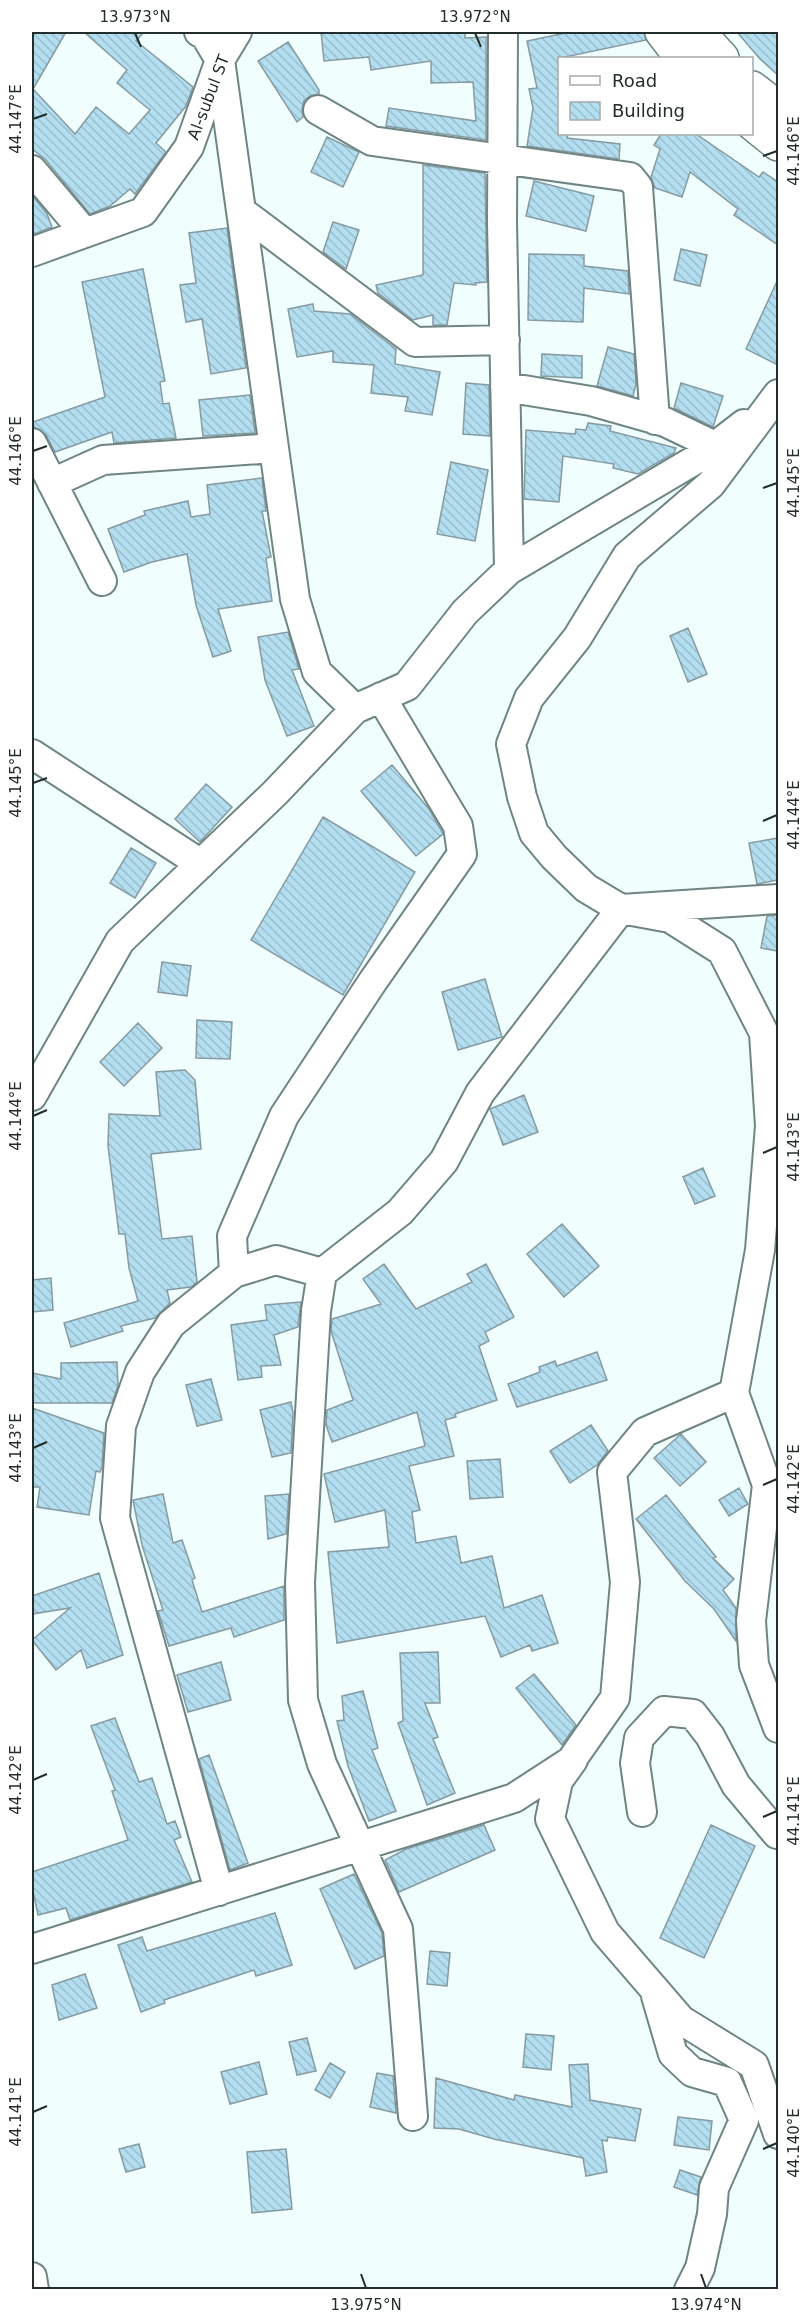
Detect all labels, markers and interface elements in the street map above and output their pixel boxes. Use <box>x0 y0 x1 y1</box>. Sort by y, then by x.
text: 13.973°N <box>99 8 171 26</box>
text: 13.972°N <box>439 8 511 26</box>
street label: Al-subul ST <box>184 52 233 142</box>
legend <box>558 57 753 135</box>
text: Road <box>612 70 657 91</box>
text: 44.147°E <box>7 84 25 154</box>
text: Building <box>612 100 685 121</box>
text: 44.146°E <box>785 116 803 186</box>
text: 44.146°E <box>7 416 25 486</box>
text: 44.145°E <box>785 448 803 518</box>
text: 44.145°E <box>7 748 25 818</box>
text: 44.144°E <box>785 780 803 850</box>
text: 44.144°E <box>7 1081 25 1151</box>
text: 44.143°E <box>785 1112 803 1182</box>
text: 44.143°E <box>7 1413 25 1483</box>
text: 44.142°E <box>785 1444 803 1514</box>
text: 44.142°E <box>7 1745 25 1815</box>
text: 44.141°E <box>785 1776 803 1846</box>
text: 44.141°E <box>7 2077 25 2147</box>
text: 44.140°E <box>785 2108 803 2178</box>
text: 13.975°N <box>330 2296 402 2314</box>
text: 13.974°N <box>670 2296 742 2314</box>

